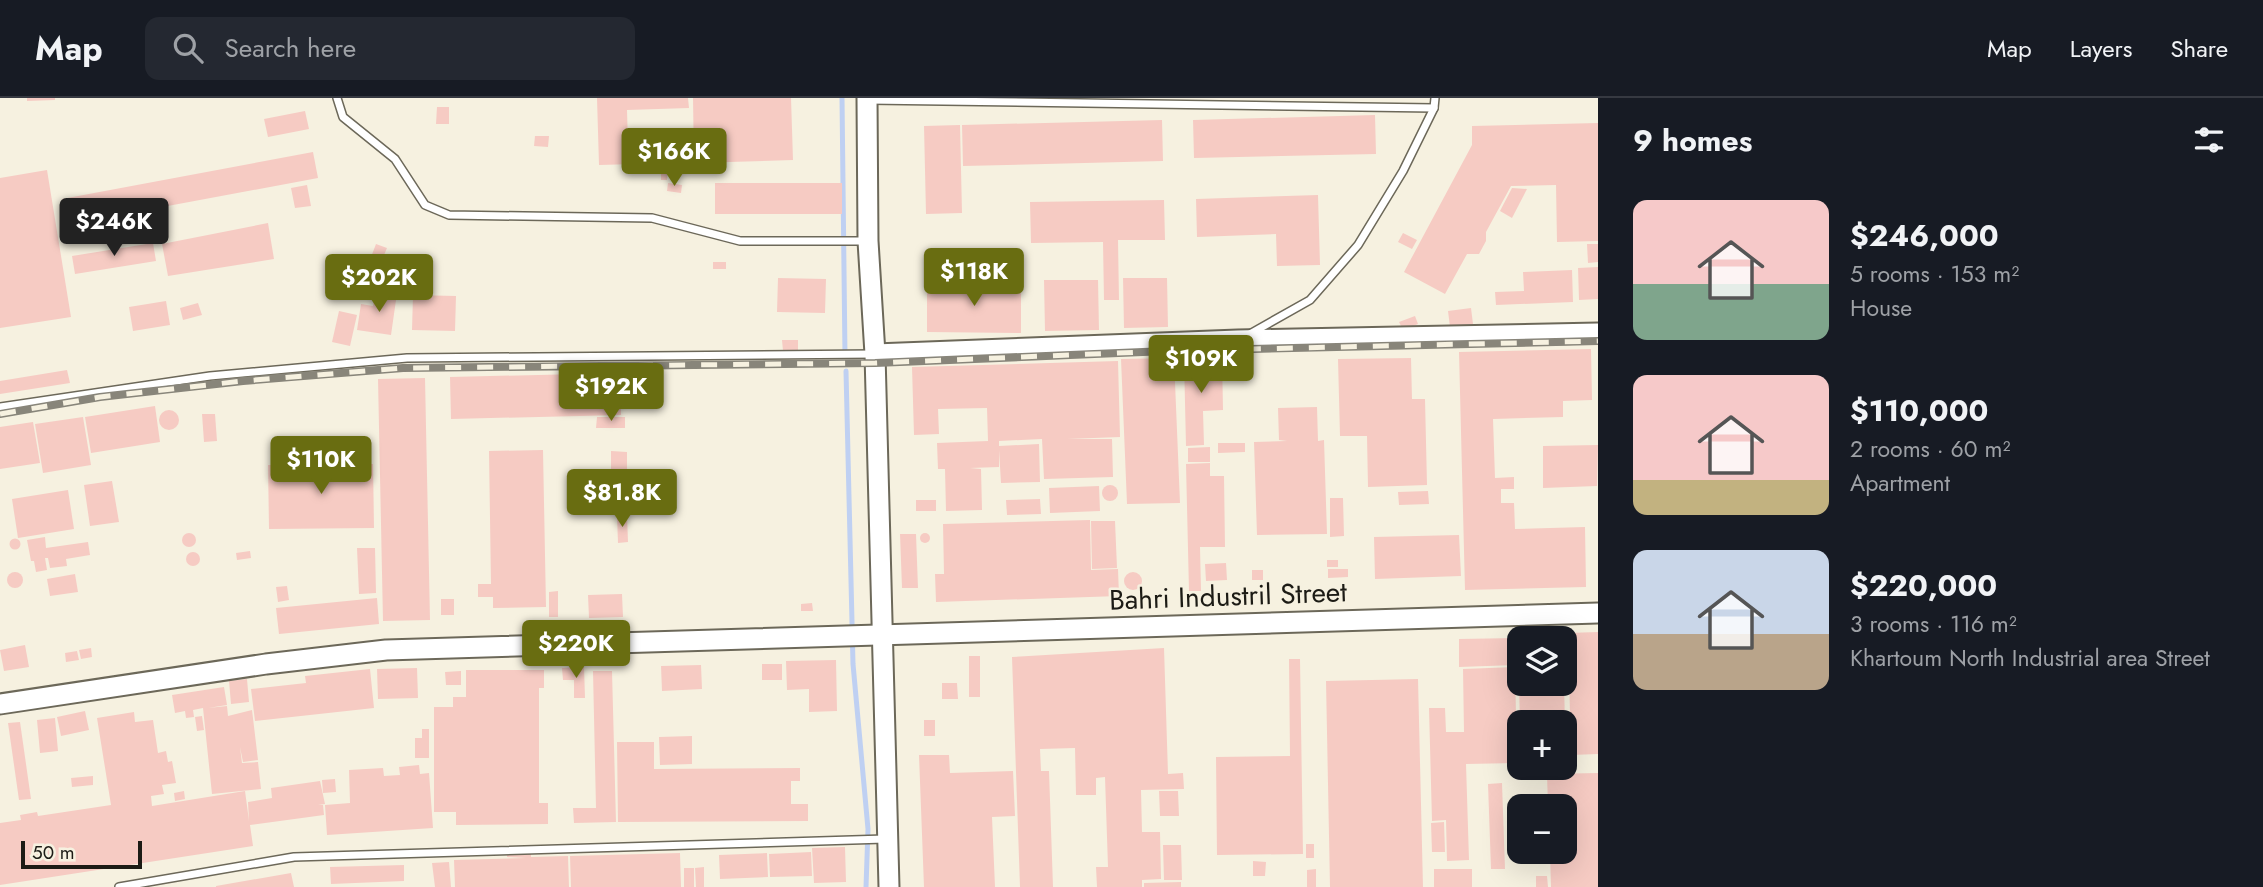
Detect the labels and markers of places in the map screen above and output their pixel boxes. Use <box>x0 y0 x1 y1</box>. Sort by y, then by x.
pin: $166K <box>625 129 723 188</box>
pin: $246K <box>65 198 163 258</box>
pin: $118K <box>925 248 1023 308</box>
pin: $202K <box>330 254 428 314</box>
pin: $109K <box>1152 336 1250 395</box>
pin: $192K <box>562 364 660 423</box>
pin: $110K <box>272 436 370 496</box>
pin: $81.8K <box>565 470 679 529</box>
pin: $220K <box>527 620 625 680</box>

